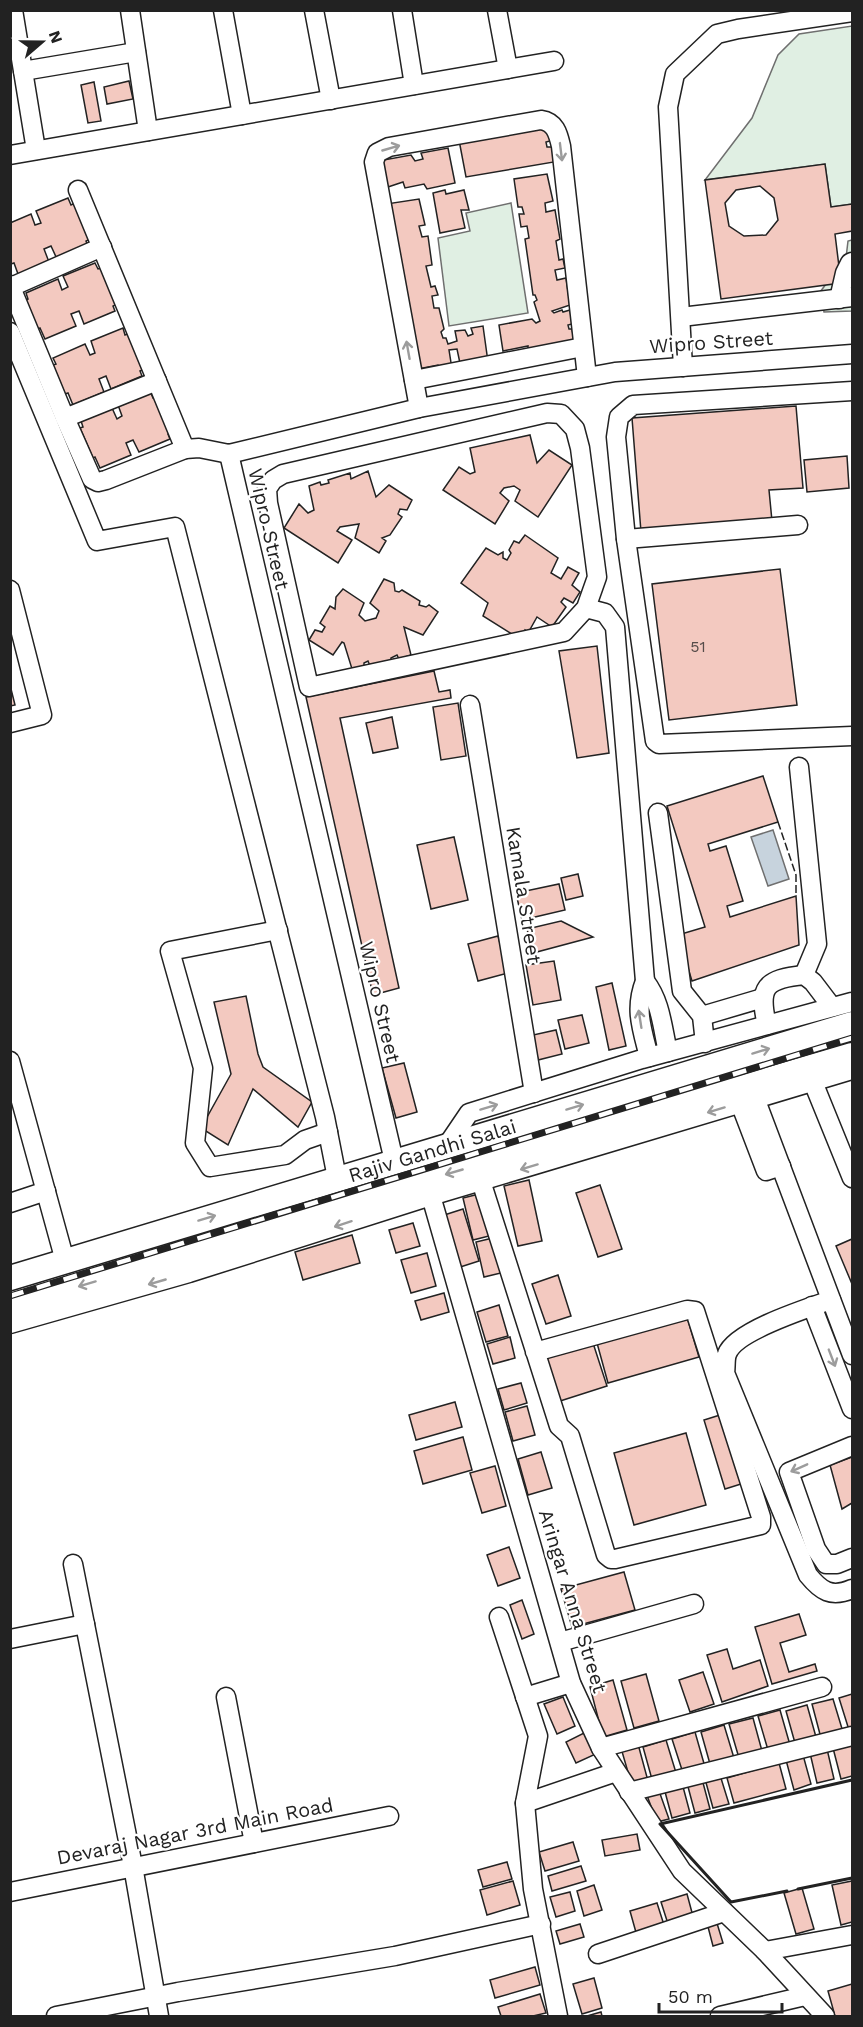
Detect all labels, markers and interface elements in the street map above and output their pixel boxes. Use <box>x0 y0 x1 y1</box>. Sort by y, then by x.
north arrow <box>12 12 72 72</box>
text: N <box>45 28 67 46</box>
one-way arrow <box>381 141 400 153</box>
one-way arrow <box>556 141 567 161</box>
street label: Wipro Street <box>648 326 774 358</box>
one-way arrow <box>402 341 413 360</box>
street label: Wipro Street <box>243 466 295 593</box>
house number: 51 <box>690 637 706 656</box>
street label: Kamala Street <box>501 825 547 966</box>
street label: Wipro Street <box>354 939 406 1066</box>
one-way arrow <box>634 1009 645 1029</box>
one-way arrow <box>752 1045 771 1056</box>
one-way arrow <box>479 1100 498 1111</box>
one-way arrow <box>565 1101 584 1112</box>
one-way arrow <box>707 1105 726 1116</box>
street label: Rajiv Gandhi Salai <box>345 1114 519 1187</box>
one-way arrow <box>520 1162 539 1173</box>
one-way arrow <box>445 1167 464 1178</box>
one-way arrow <box>197 1212 216 1223</box>
one-way arrow <box>334 1219 353 1230</box>
one-way arrow <box>148 1277 167 1288</box>
one-way arrow <box>78 1280 97 1291</box>
one-way arrow <box>827 1348 838 1367</box>
one-way arrow <box>790 1463 808 1475</box>
street label: Aringar Anna Street <box>534 1506 613 1696</box>
street label: Devaraj Nagar 3rd Main Road <box>55 1792 335 1870</box>
scale bar <box>659 1976 782 2014</box>
text: 50 m <box>668 1986 713 2007</box>

